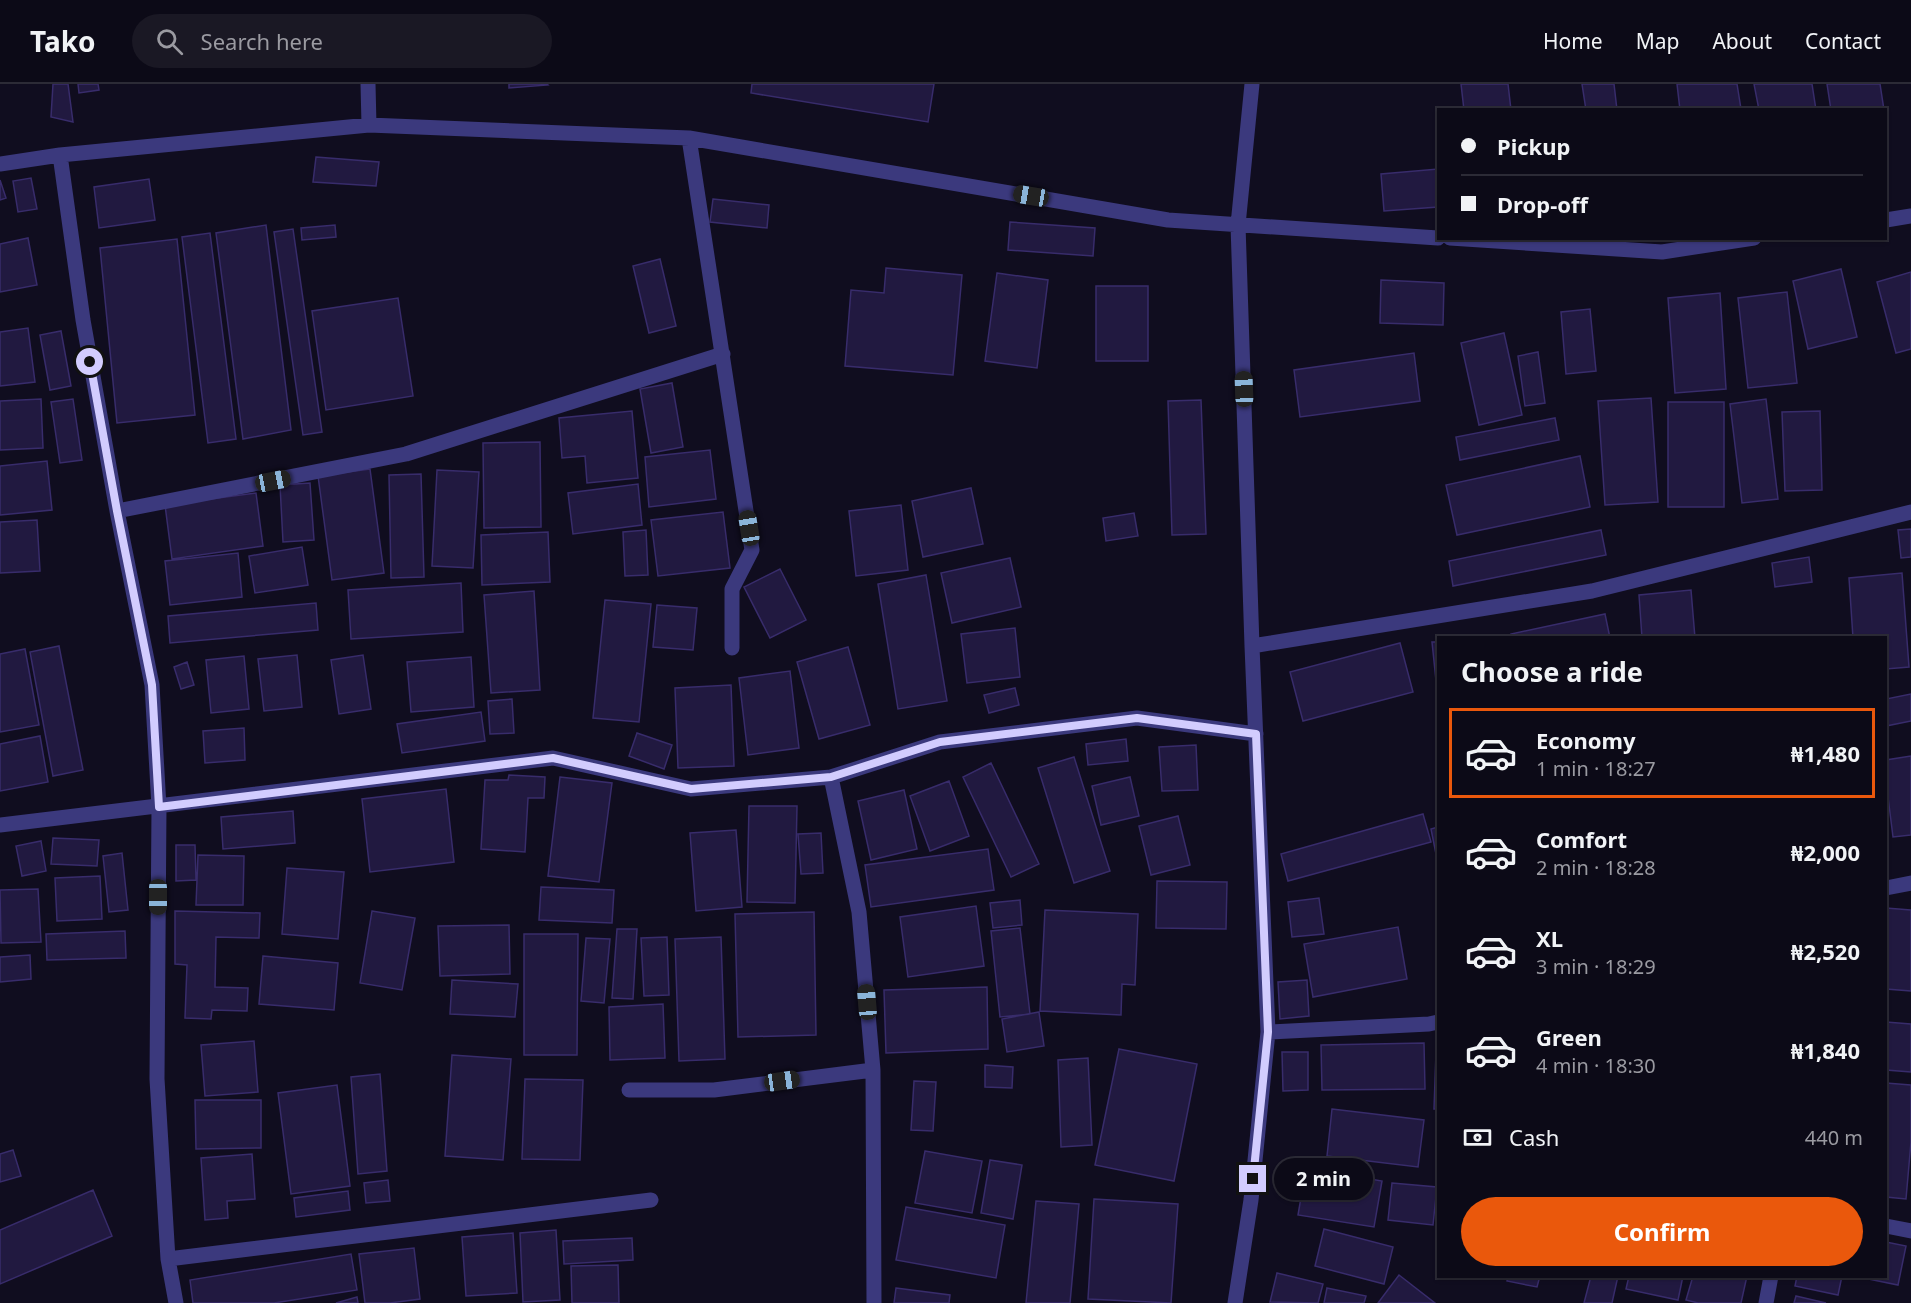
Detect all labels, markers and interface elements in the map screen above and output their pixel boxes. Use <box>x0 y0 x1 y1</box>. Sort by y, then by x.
search box <box>132 14 552 68</box>
text: Tako <box>30 22 96 60</box>
icon: search <box>153 25 186 58</box>
text: Search here <box>201 26 323 56</box>
text: Home <box>1543 27 1603 55</box>
text: Map <box>1636 27 1679 55</box>
text: About <box>1712 27 1772 55</box>
text: Contact <box>1805 27 1881 55</box>
text: Pickup <box>1497 131 1570 161</box>
car <box>1012 184 1050 208</box>
text: Drop-off <box>1497 189 1588 219</box>
route start <box>76 348 103 375</box>
car <box>1234 371 1254 407</box>
car <box>254 469 292 493</box>
car <box>737 509 761 547</box>
text: Choose a ride <box>1461 653 1643 690</box>
text: Economy <box>1536 725 1635 755</box>
icon: car <box>1464 726 1518 780</box>
text: ₦1,480 <box>1791 738 1860 768</box>
text: 1 min · 18:27 <box>1536 755 1656 782</box>
text: Comfort <box>1536 824 1627 854</box>
icon: car <box>1464 825 1518 879</box>
text: ₦2,000 <box>1791 837 1860 867</box>
text: 2 min · 18:28 <box>1536 854 1656 881</box>
car <box>149 879 167 915</box>
text: XL <box>1536 923 1563 953</box>
icon: car <box>1464 924 1518 978</box>
text: ₦2,520 <box>1791 936 1860 966</box>
text: 3 min · 18:29 <box>1536 953 1656 980</box>
car <box>856 983 878 1021</box>
text: Green <box>1536 1022 1602 1052</box>
icon: car <box>1464 1023 1518 1077</box>
text: ₦1,840 <box>1791 1035 1860 1065</box>
text: 4 min · 18:30 <box>1536 1052 1656 1079</box>
car <box>763 1070 801 1092</box>
icon: cash <box>1461 1121 1494 1154</box>
text: Cash <box>1509 1122 1559 1152</box>
text: 440 m <box>1805 1124 1863 1151</box>
callout: 2 min <box>1274 1158 1373 1200</box>
route end <box>1239 1165 1266 1192</box>
text: 2 min <box>1296 1165 1351 1192</box>
button: Confirm <box>1461 1197 1863 1266</box>

